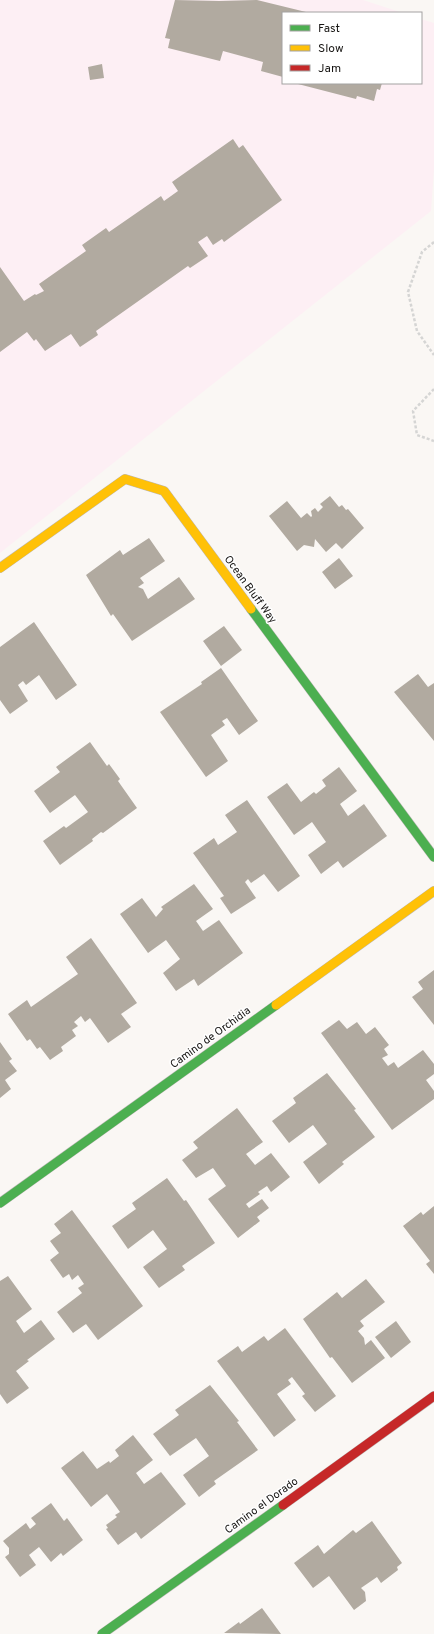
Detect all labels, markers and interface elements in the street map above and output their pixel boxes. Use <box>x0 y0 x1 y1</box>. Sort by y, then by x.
legend <box>282 12 422 84</box>
text: Fast <box>318 21 340 37</box>
text: Slow <box>318 41 344 57</box>
text: Jam <box>318 61 341 77</box>
street label: Ocean Bluff Way <box>221 553 280 626</box>
street label: Camino de Orchidia <box>168 1004 254 1072</box>
street label: Camino el Dorado <box>222 1474 301 1537</box>

